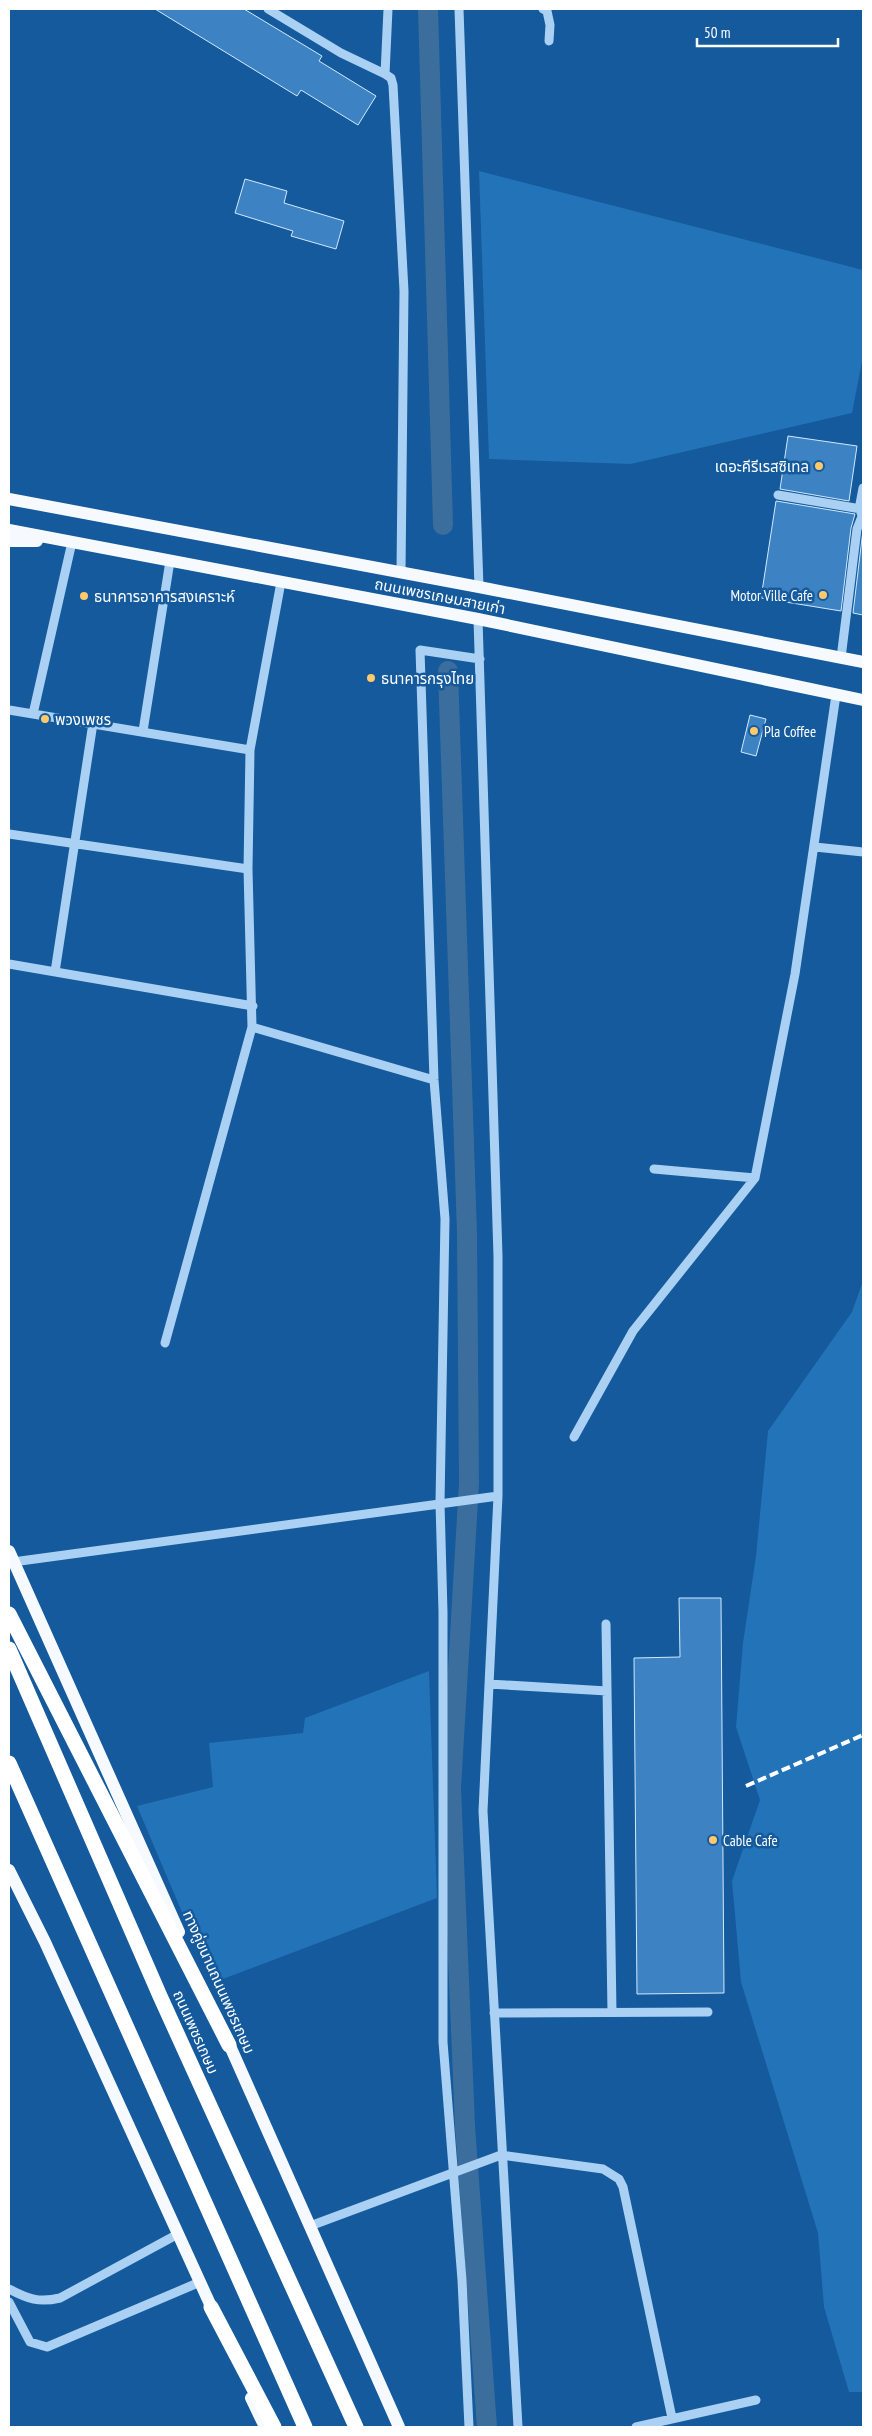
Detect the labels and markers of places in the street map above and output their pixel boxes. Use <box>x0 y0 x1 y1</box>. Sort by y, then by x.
place label: เดอะคีรีเรสซิเทล <box>715 457 809 476</box>
marker: เดอะคีรีเรสซิเทล <box>813 460 825 472</box>
place label: Motor Ville Cafe <box>730 586 813 605</box>
place label: ธนาคารอาคารสงเคราะห์ <box>94 587 235 606</box>
marker: Motor Ville Cafe <box>817 589 829 601</box>
marker: ธนาคารอาคารสงเคราะห์ <box>78 590 90 602</box>
place label: ธนาคารกรุงไทย <box>381 669 474 688</box>
marker: ธนาคารกรุงไทย <box>365 672 377 684</box>
place label: พวงเพชร <box>55 710 111 729</box>
marker: พวงเพชร <box>39 713 51 725</box>
place label: Pla Coffee <box>764 722 816 741</box>
marker: Pla Coffee <box>748 725 760 737</box>
place label: Cable Cafe <box>723 1831 778 1850</box>
marker: Cable Cafe <box>707 1834 719 1846</box>

